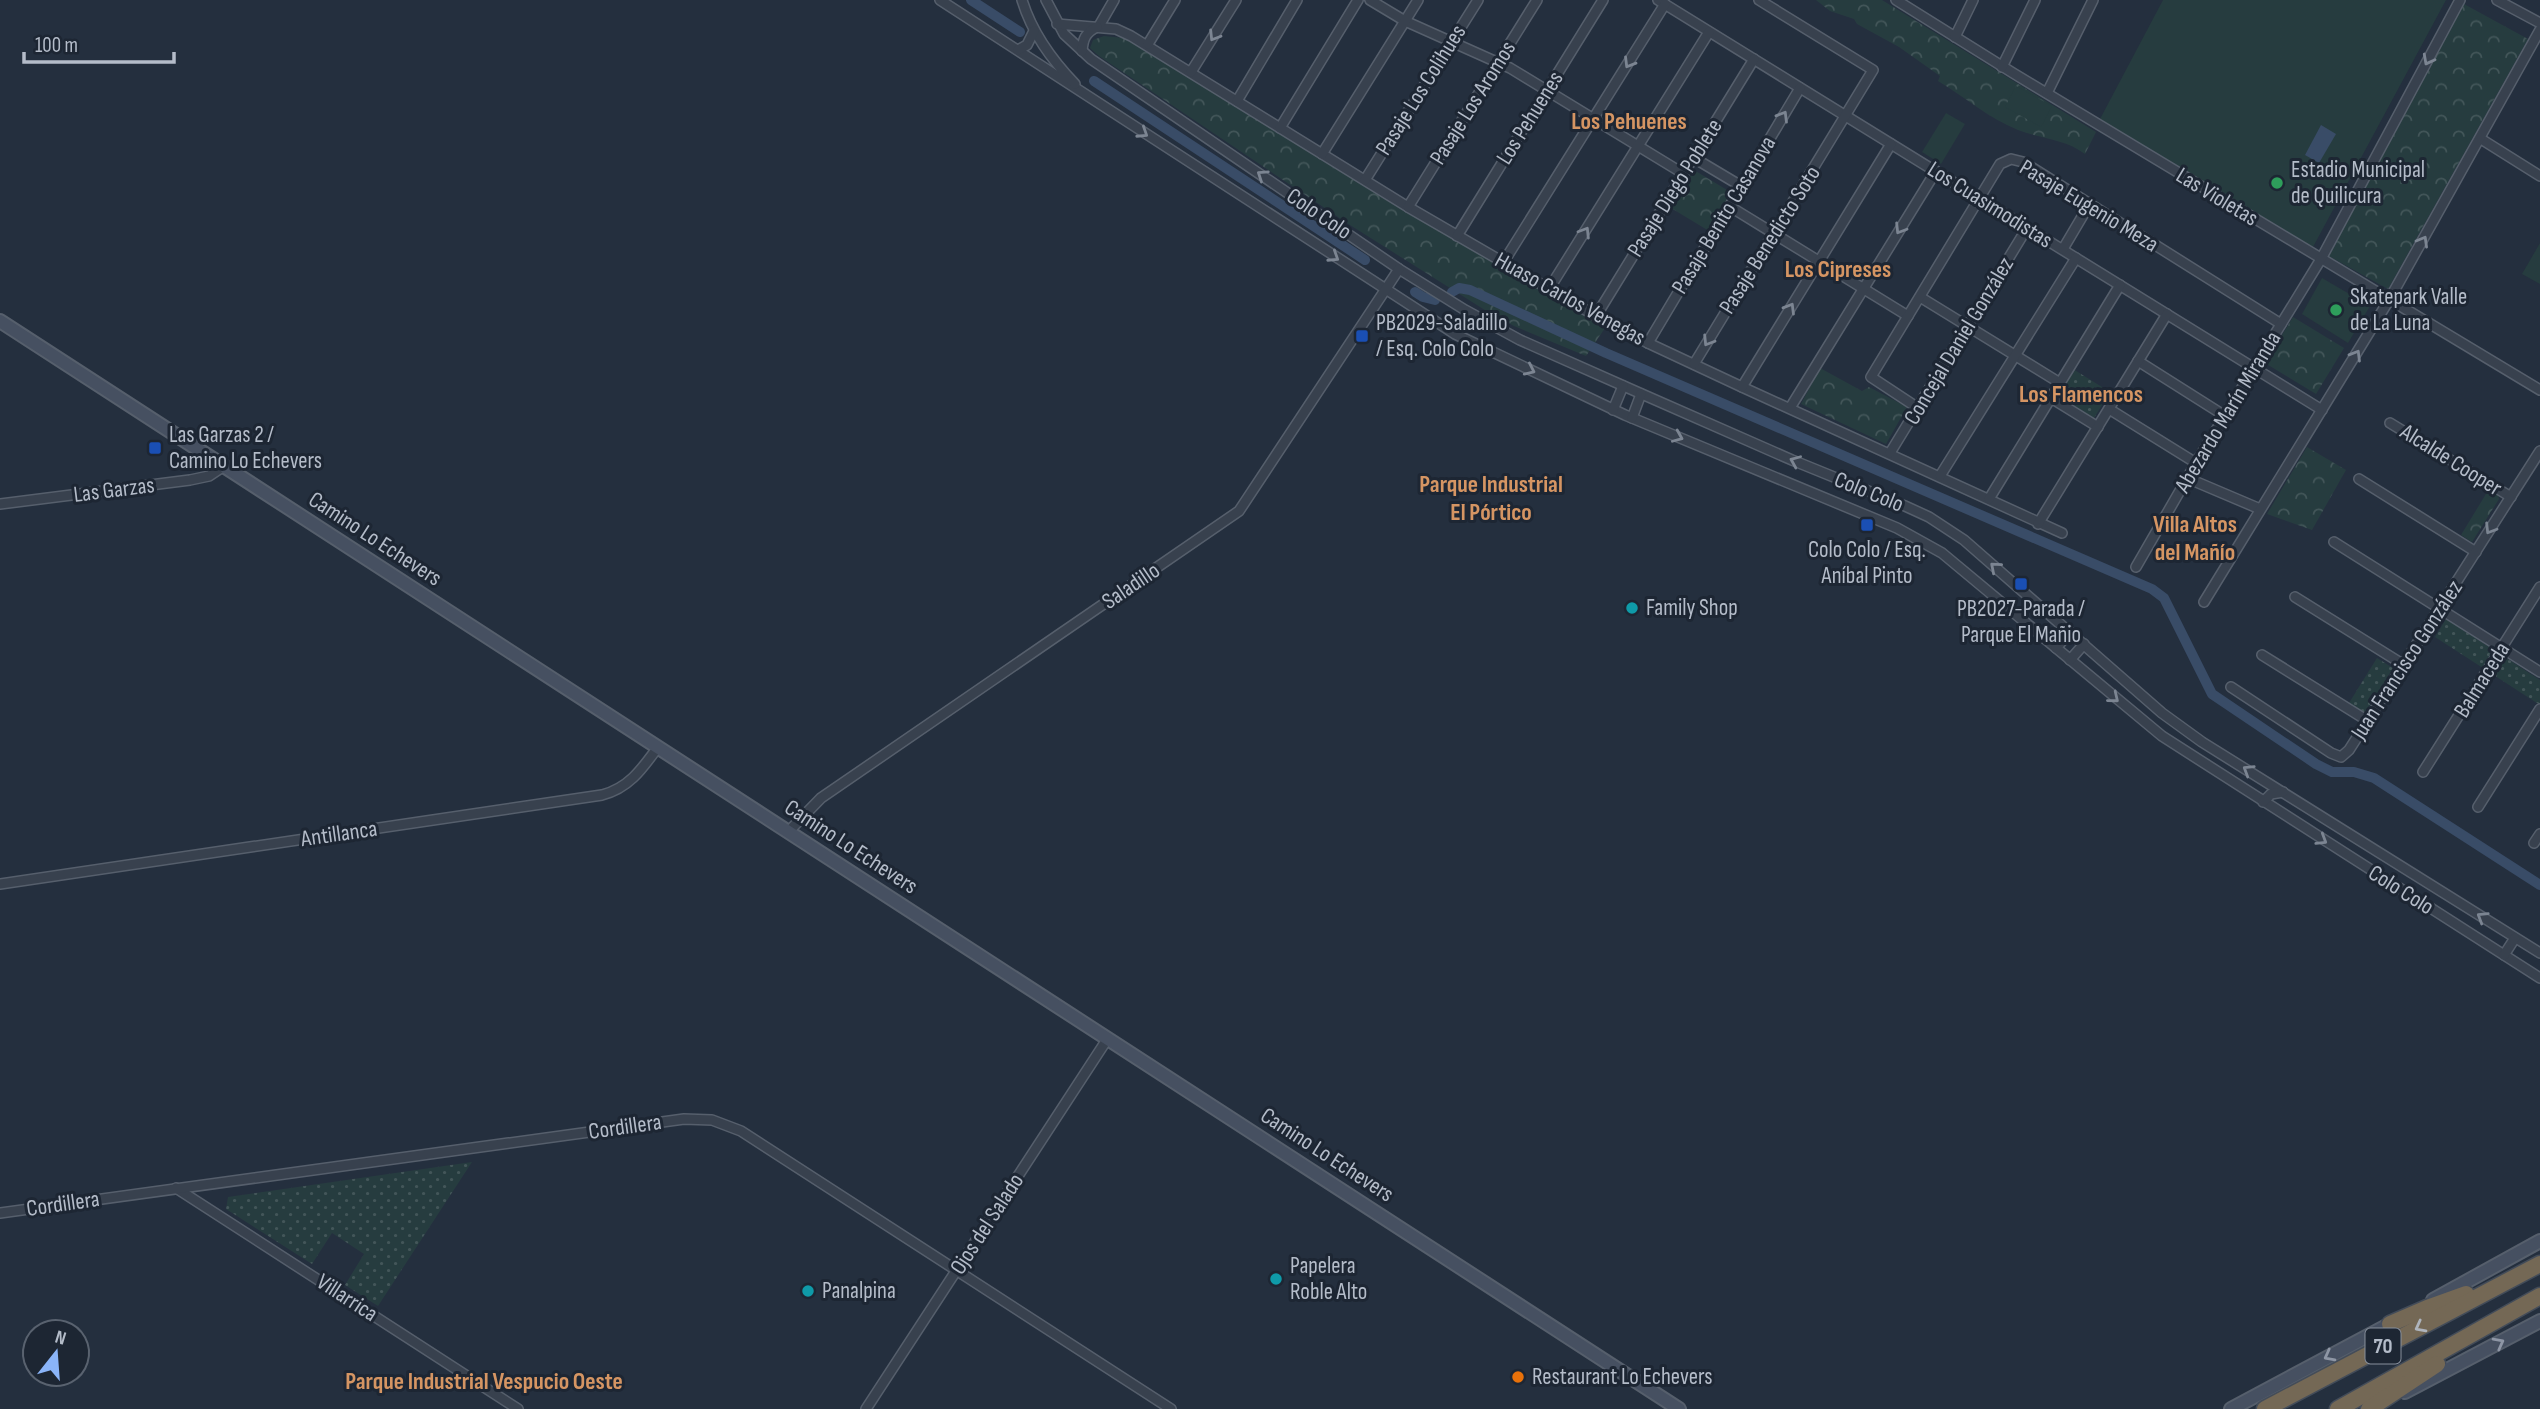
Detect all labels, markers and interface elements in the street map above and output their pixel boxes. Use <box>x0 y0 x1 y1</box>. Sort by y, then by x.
street label: Pasaje Los Colihues <box>1370 20 1472 160</box>
scale bar <box>24 21 175 65</box>
one-way arrow <box>1209 29 1222 42</box>
text: 100 m <box>35 33 78 58</box>
street label: Pasaje Los Aromos <box>1424 36 1522 170</box>
one-way arrow <box>2423 53 2436 65</box>
one-way arrow <box>1625 55 1638 68</box>
street label: Los Pehuenes <box>1490 66 1570 170</box>
district label: Los Pehuenes <box>1571 107 1687 136</box>
one-way arrow <box>1775 111 1788 124</box>
street label: Pasaje Diego Poblete <box>1621 114 1729 262</box>
one-way arrow <box>1136 124 1149 137</box>
street label: Pasaje Benito Casanova <box>1666 131 1782 299</box>
street label: Pasaje Eugenio Meza <box>2014 154 2164 258</box>
street label: Los Cuasimodistas <box>1922 155 2058 255</box>
place label: Estadio Municipal de Quilicura <box>2291 156 2425 210</box>
street label: Pasaje Benedicto Soto <box>1713 161 1827 319</box>
street label: Las Violetas <box>2171 162 2263 232</box>
one-way arrow <box>1257 171 1270 184</box>
marker: Estadio Municipal de Quilicura <box>2269 175 2285 191</box>
street label: Colo Colo <box>1281 182 1357 246</box>
one-way arrow <box>1895 222 1908 235</box>
one-way arrow <box>1577 226 1590 239</box>
one-way arrow <box>2415 235 2428 248</box>
street label: Huaso Carlos Venegas <box>1490 246 1650 352</box>
one-way arrow <box>1326 249 1339 262</box>
street label: Concejal Daniel González <box>1898 252 2020 430</box>
district label: Los Cipreses <box>1785 255 1891 284</box>
place label: Skatepark Valle de La Luna <box>2350 283 2467 337</box>
one-way arrow <box>1782 302 1795 315</box>
marker: Skatepark Valle de La Luna <box>2328 302 2344 318</box>
place label: PB2029-Saladillo / Esq. Colo Colo <box>1376 309 1507 363</box>
street label: Abezardo Marín Miranda <box>2168 326 2287 499</box>
marker: PB2029-Saladillo / Esq. Colo Colo <box>1354 328 1370 344</box>
one-way arrow <box>1703 334 1716 347</box>
one-way arrow <box>2347 349 2360 362</box>
one-way arrow <box>1523 362 1535 376</box>
district label: Los Flamencos <box>2019 380 2143 409</box>
street label: Alcalde Cooper <box>2394 417 2507 502</box>
place label: Las Garzas 2 / Camino Lo Echevers <box>169 421 322 475</box>
one-way arrow <box>1672 429 1684 443</box>
marker: Las Garzas 2 / Camino Lo Echevers <box>147 440 163 456</box>
one-way arrow <box>1790 456 1802 470</box>
street label: Colo Colo <box>1830 465 1908 519</box>
district label: Parque Industrial El Pórtico <box>1419 470 1563 527</box>
street label: Las Garzas <box>72 471 156 509</box>
street label: Camino Lo Echevers <box>303 486 447 592</box>
district label: Villa Altos del Mañío <box>2153 510 2237 567</box>
marker: Colo Colo / Esq. Aníbal Pinto <box>1859 517 1875 533</box>
one-way arrow <box>2486 522 2499 535</box>
place label: Colo Colo / Esq. Aníbal Pinto <box>1808 536 1926 590</box>
street label: Saladillo <box>1097 557 1165 615</box>
one-way arrow <box>1990 563 2003 575</box>
street label: Juan Francisco González <box>2345 575 2469 746</box>
marker: PB2027-Parada / Parque El Mañio <box>2013 576 2029 592</box>
place label: Family Shop <box>1646 594 1738 622</box>
place label: PB2027-Parada / Parque El Mañio <box>1957 595 2085 649</box>
marker: Family Shop <box>1624 600 1640 616</box>
street label: Balmaceda <box>2448 637 2516 723</box>
one-way arrow <box>2107 689 2119 702</box>
one-way arrow <box>2243 766 2256 779</box>
street label: Camino Lo Echevers <box>779 794 923 900</box>
street label: Antillanca <box>298 815 379 853</box>
one-way arrow <box>2314 832 2327 844</box>
street label: Colo Colo <box>2363 859 2439 921</box>
one-way arrow <box>2477 913 2490 926</box>
street label: Camino Lo Echevers <box>1255 1102 1399 1208</box>
street label: Cordillera <box>587 1108 663 1146</box>
street label: Ojos del Salado <box>944 1168 1030 1280</box>
street label: Cordillera <box>25 1185 101 1223</box>
place label: Papelera Roble Alto <box>1290 1252 1367 1306</box>
street label: Villarrica <box>311 1268 383 1328</box>
marker: Papelera Roble Alto <box>1268 1271 1284 1287</box>
place label: Panalpina <box>822 1277 896 1305</box>
marker: Panalpina <box>800 1283 816 1299</box>
north arrow <box>21 1318 91 1388</box>
one-way arrow <box>2415 1318 2427 1332</box>
text: N <box>52 1326 69 1351</box>
road number: 70 <box>2366 1328 2400 1364</box>
one-way arrow <box>2492 1337 2504 1351</box>
one-way arrow <box>2324 1348 2337 1362</box>
place label: Restaurant Lo Echevers <box>1532 1363 1712 1391</box>
district label: Parque Industrial Vespucio Oeste <box>345 1367 623 1396</box>
marker: Restaurant Lo Echevers <box>1510 1369 1526 1385</box>

